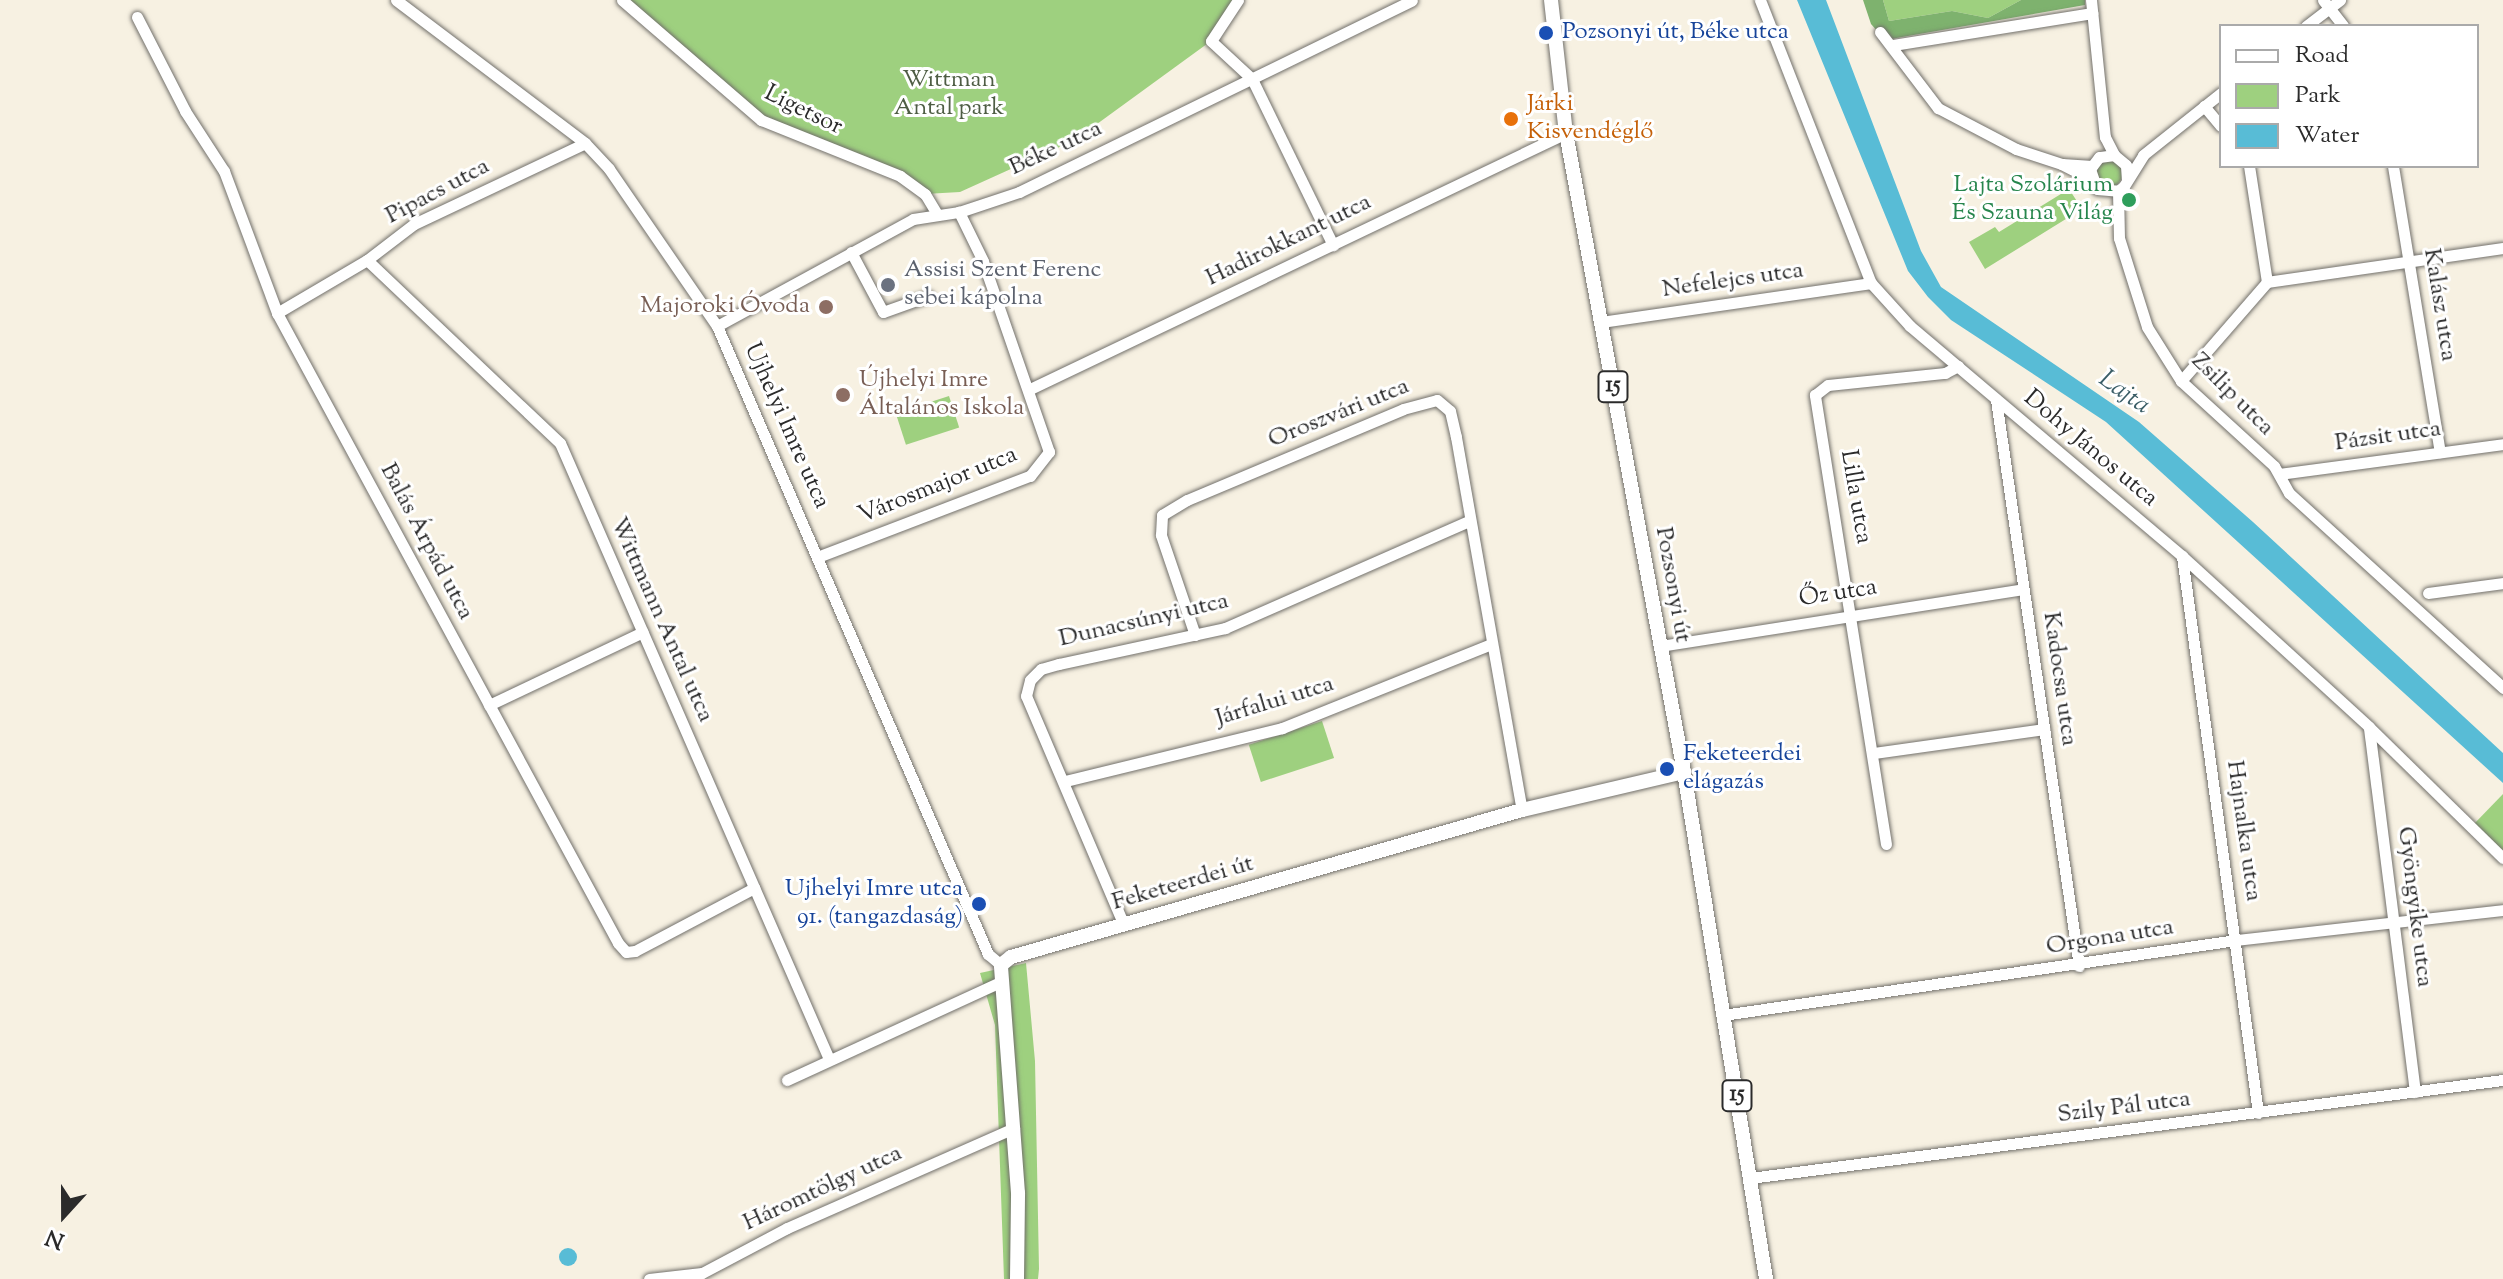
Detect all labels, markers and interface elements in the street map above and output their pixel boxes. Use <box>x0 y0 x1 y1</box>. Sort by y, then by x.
place label: Pozsonyi út, Béke utca <box>1562 19 1789 47</box>
marker: Pozsonyi út, Béke utca <box>1537 24 1555 42</box>
legend <box>2219 24 2479 168</box>
text: Road <box>2295 39 2349 73</box>
park label: Wittman Antal park <box>894 67 1004 123</box>
text: Park <box>2295 79 2341 113</box>
street label: Ligetsor <box>759 80 847 142</box>
place label: Járki Kisvendéglő <box>1527 91 1653 147</box>
marker: Járki Kisvendéglő <box>1502 110 1520 128</box>
street label: Béke utca <box>1005 115 1107 183</box>
text: Water <box>2295 119 2359 153</box>
street label: Pipacs utca <box>381 153 495 231</box>
place label: Lajta Szolárium És Szauna Világ <box>1952 172 2113 228</box>
street label: Hadirokkant utca <box>1202 189 1376 293</box>
marker: Lajta Szolárium És Szauna Világ <box>2120 191 2138 209</box>
street label: Kalász utca <box>2416 247 2462 363</box>
place label: Assisi Szent Ferenc sebei kápolna <box>904 257 1101 313</box>
street label: Nefelejcs utca <box>1661 257 1805 305</box>
marker: Assisi Szent Ferenc sebei kápolna <box>879 276 897 294</box>
place label: Majoroki Óvoda <box>640 293 810 321</box>
marker: Majoroki Óvoda <box>817 298 835 316</box>
street label: Ujhelyi Imre utca <box>737 339 835 513</box>
street label: Zsilip utca <box>2185 348 2279 442</box>
water label: Lajta <box>2092 364 2156 422</box>
place label: Újhelyi Imre Általános Iskola <box>859 367 1024 423</box>
road number: 15 <box>1597 369 1629 405</box>
street label: Oroszvári utca <box>1264 373 1414 455</box>
street label: Dohy János utca <box>2017 384 2163 514</box>
marker: Újhelyi Imre Általános Iskola <box>834 386 852 404</box>
street label: Pázsit utca <box>2333 415 2443 459</box>
street label: Városmajor utca <box>854 441 1022 531</box>
street label: Lilla utca <box>1833 448 1877 546</box>
street label: Balás Árpád utca <box>373 459 479 625</box>
street label: Wittmann Antal utca <box>603 513 719 727</box>
street label: Pozsonyi út <box>1648 525 1696 645</box>
street label: Őz utca <box>1797 574 1879 614</box>
street label: Dunacsúnyi utca <box>1056 587 1232 655</box>
street label: Kadocsa utca <box>2035 610 2083 748</box>
street label: Járfalui utca <box>1212 670 1338 734</box>
place label: Feketeerdei elágazás <box>1683 741 1802 797</box>
street label: Hajnalka utca <box>2219 759 2267 903</box>
marker: Feketeerdei elágazás <box>1658 760 1676 778</box>
street label: Gyöngyike utca <box>2390 825 2438 989</box>
street label: Feketeerdei út <box>1109 850 1257 918</box>
place label: Ujhelyi Imre utca 91. (tangazdaság) <box>785 876 963 932</box>
marker: Ujhelyi Imre utca 91. (tangazdaság) <box>970 895 988 913</box>
street label: Orgona utca <box>2044 914 2176 962</box>
road number: 15 <box>1721 1078 1753 1114</box>
street label: Szily Pál utca <box>2056 1086 2192 1130</box>
street label: Háromtölgy utca <box>739 1140 907 1238</box>
north arrow <box>24 1175 104 1255</box>
text: N <box>41 1219 69 1255</box>

